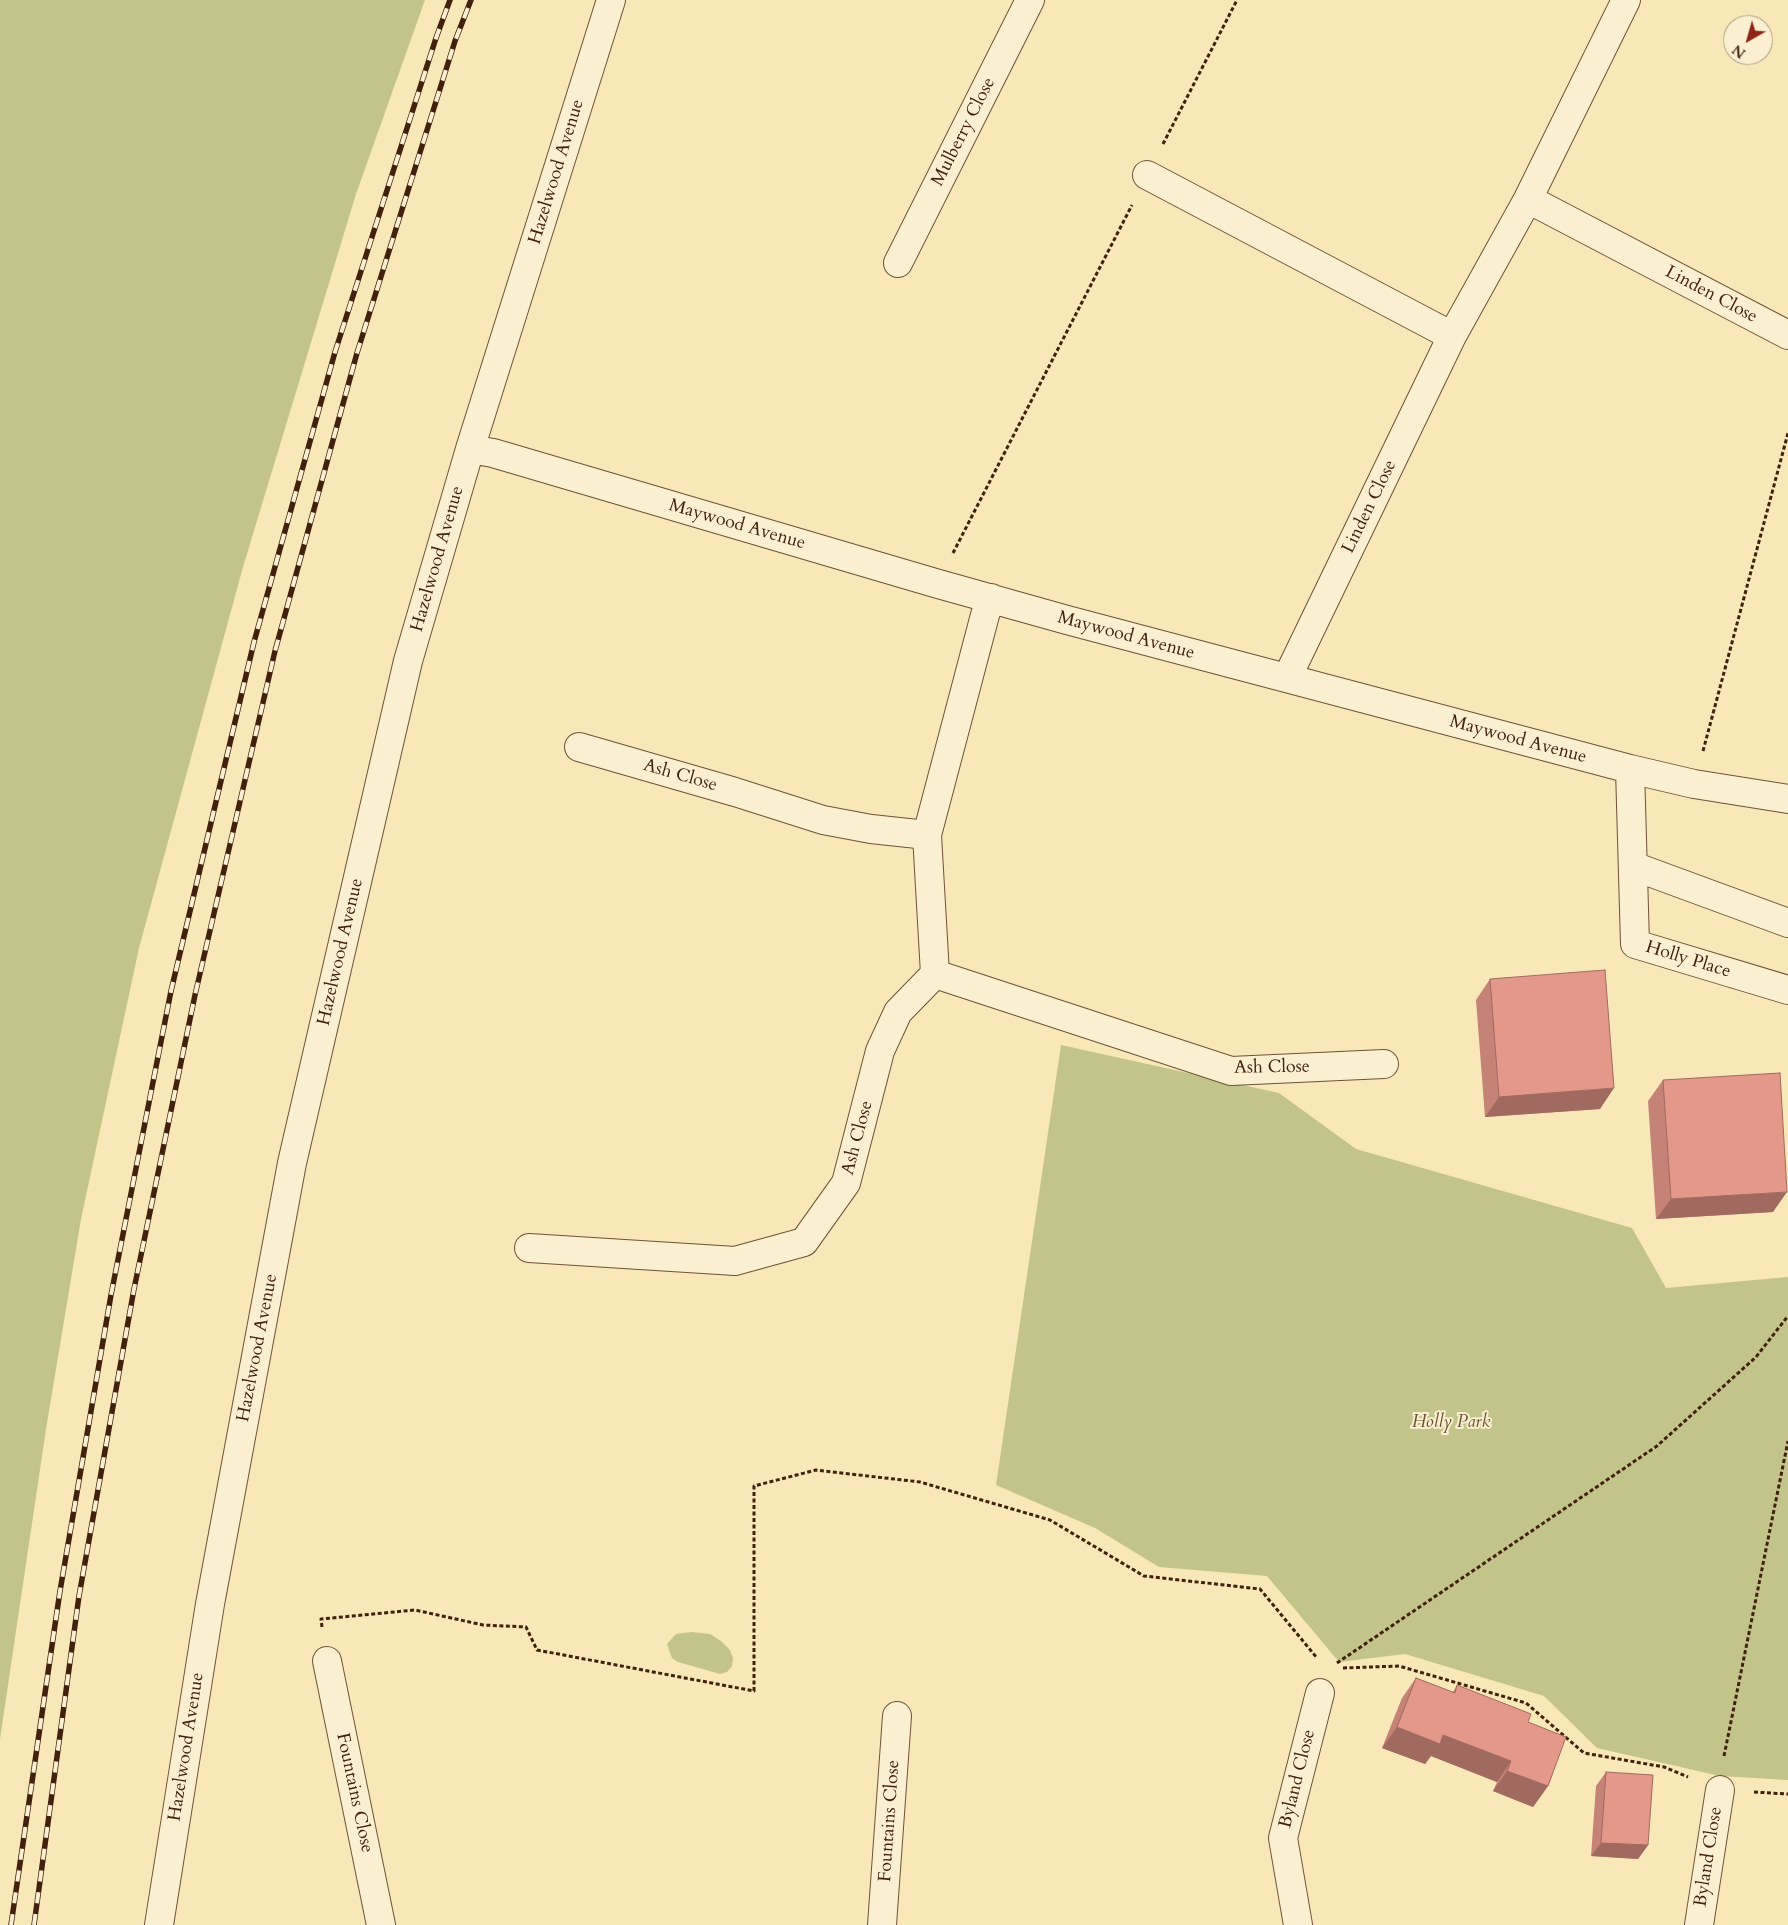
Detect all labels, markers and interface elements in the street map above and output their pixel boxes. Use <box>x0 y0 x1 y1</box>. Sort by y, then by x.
north arrow <box>1723 15 1773 65</box>
text: N <box>1728 40 1750 63</box>
street label: Mulberry Close <box>927 74 1001 190</box>
street label: Hazelwood Avenue <box>525 97 589 247</box>
street label: Linden Close <box>1661 262 1761 328</box>
street label: Linden Close <box>1338 457 1402 557</box>
street label: Hazelwood Avenue <box>407 484 469 634</box>
street label: Maywood Avenue <box>666 495 808 555</box>
street label: Maywood Avenue <box>1055 607 1197 665</box>
street label: Maywood Avenue <box>1447 711 1589 769</box>
street label: Ash Close <box>641 755 719 797</box>
street label: Hazelwood Avenue <box>314 876 368 1028</box>
street label: Holly Place <box>1643 937 1733 983</box>
street label: Ash Close <box>1234 1057 1310 1079</box>
street label: Ash Close <box>838 1099 878 1177</box>
street label: Hazelwood Avenue <box>233 1272 283 1424</box>
park label: Holly Park <box>1412 1412 1490 1434</box>
street label: Hazelwood Avenue <box>165 1671 209 1823</box>
street label: Byland Close <box>1275 1727 1321 1831</box>
street label: Fountains Close <box>331 1731 377 1855</box>
street label: Fountains Close <box>875 1759 905 1883</box>
street label: Byland Close <box>1690 1805 1728 1909</box>

